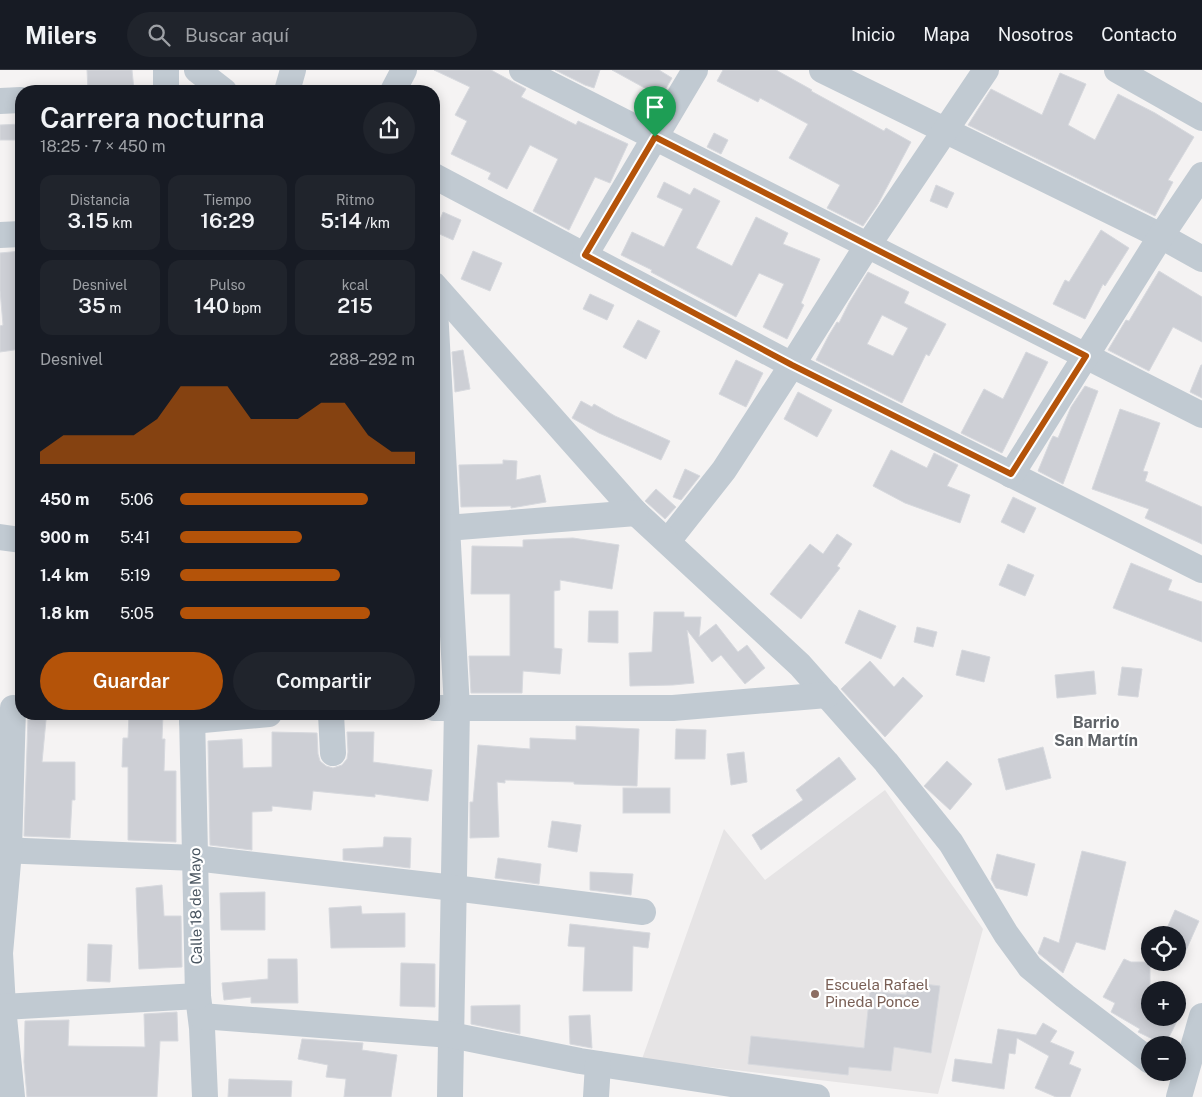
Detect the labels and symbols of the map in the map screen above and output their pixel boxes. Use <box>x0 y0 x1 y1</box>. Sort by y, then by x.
pin <box>634 86 676 137</box>
district label: Barrio San Martín <box>1054 713 1138 750</box>
street label: Calle 18 de Mayo <box>186 847 205 965</box>
place label: Escuela Rafael Pineda Ponce <box>825 976 929 1010</box>
marker: Escuela Rafael Pineda Ponce <box>809 988 821 1000</box>

